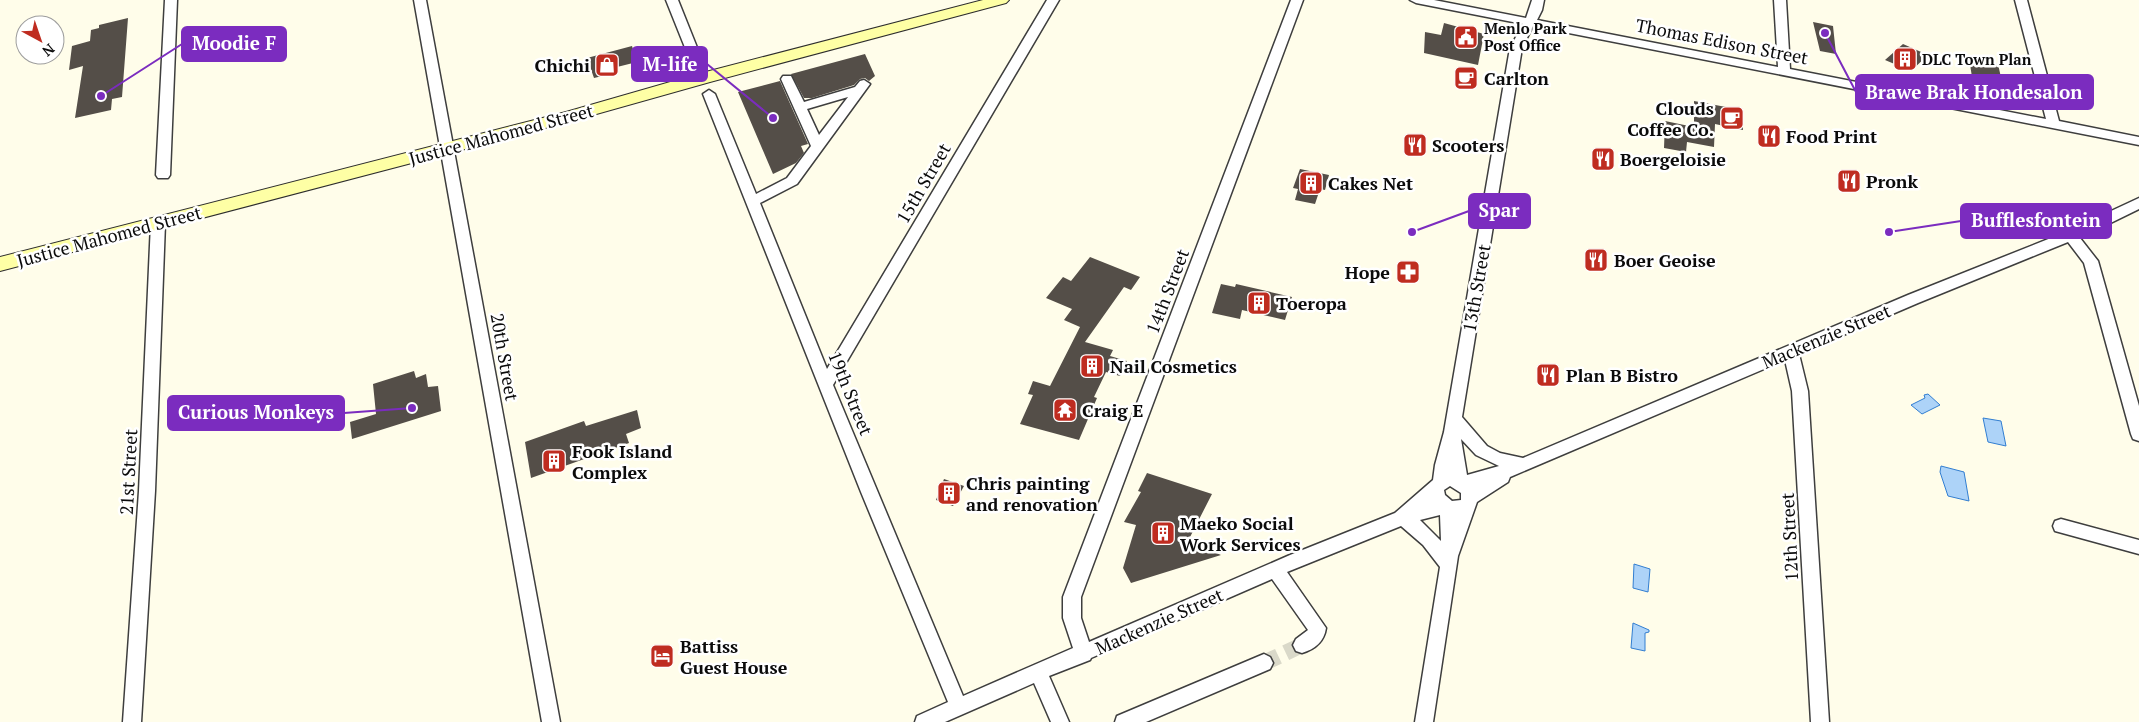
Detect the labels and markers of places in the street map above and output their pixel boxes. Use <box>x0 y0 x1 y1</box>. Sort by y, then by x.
place label: Menlo Park Post Office <box>1484 18 1567 55</box>
public building icon: Menlo Park Post Office <box>1453 24 1479 50</box>
callout: Moodie F <box>182 27 286 61</box>
building icon: DLC Town Plan <box>1892 46 1918 72</box>
callout: M-life <box>632 47 707 81</box>
place label: DLC Town Plan <box>1922 49 2032 69</box>
shop icon: Chichi <box>594 52 620 78</box>
place label: Chichi <box>535 53 590 77</box>
cafe icon: Carlton <box>1453 65 1479 91</box>
place label: Carlton <box>1484 66 1549 90</box>
callout: Brawe Brak Hondesalon <box>1856 75 2093 109</box>
place label: Clouds Coffee Co. <box>1627 96 1714 141</box>
cafe icon: Clouds Coffee Co. <box>1719 105 1745 131</box>
restaurant icon: Food Print <box>1756 123 1782 149</box>
place label: Food Print <box>1786 124 1877 148</box>
restaurant icon: Scooters <box>1402 132 1428 158</box>
place label: Scooters <box>1432 133 1505 157</box>
restaurant icon: Boergeloisie <box>1590 146 1616 172</box>
place label: Boergeloisie <box>1620 147 1726 171</box>
restaurant icon: Pronk <box>1836 168 1862 194</box>
place label: Pronk <box>1866 169 1918 193</box>
building icon: Cakes Net <box>1298 170 1324 196</box>
place label: Cakes Net <box>1328 171 1413 195</box>
callout: Spar <box>1469 194 1530 228</box>
callout: Bufflesfontein <box>1961 204 2111 238</box>
restaurant icon: Boer Geoise <box>1583 247 1609 273</box>
place label: Boer Geoise <box>1614 248 1716 272</box>
pharmacy icon: Hope <box>1395 259 1421 285</box>
place label: Hope <box>1345 260 1390 284</box>
building icon: Toeropa <box>1246 290 1272 316</box>
place label: Toeropa <box>1276 291 1347 315</box>
building icon: Nail Cosmetics <box>1079 353 1105 379</box>
place label: Nail Cosmetics <box>1110 354 1237 378</box>
restaurant icon: Plan B Bistro <box>1535 362 1561 388</box>
place label: Plan B Bistro <box>1566 363 1678 387</box>
callout: Curious Monkeys <box>168 396 344 430</box>
temple icon: Craig E <box>1052 397 1078 423</box>
place label: Craig E <box>1082 398 1144 422</box>
place label: Fook Island Complex <box>572 439 673 484</box>
building icon: Fook Island Complex <box>541 448 567 474</box>
place label: Chris painting and renovation <box>966 471 1098 516</box>
building icon: Chris painting and renovation <box>936 480 962 506</box>
place label: Maeko Social Work Services <box>1180 511 1301 556</box>
building icon: Maeko Social Work Services <box>1150 520 1176 546</box>
place label: Battiss Guest House <box>680 634 788 679</box>
hotel icon: Battiss Guest House <box>649 643 675 669</box>

